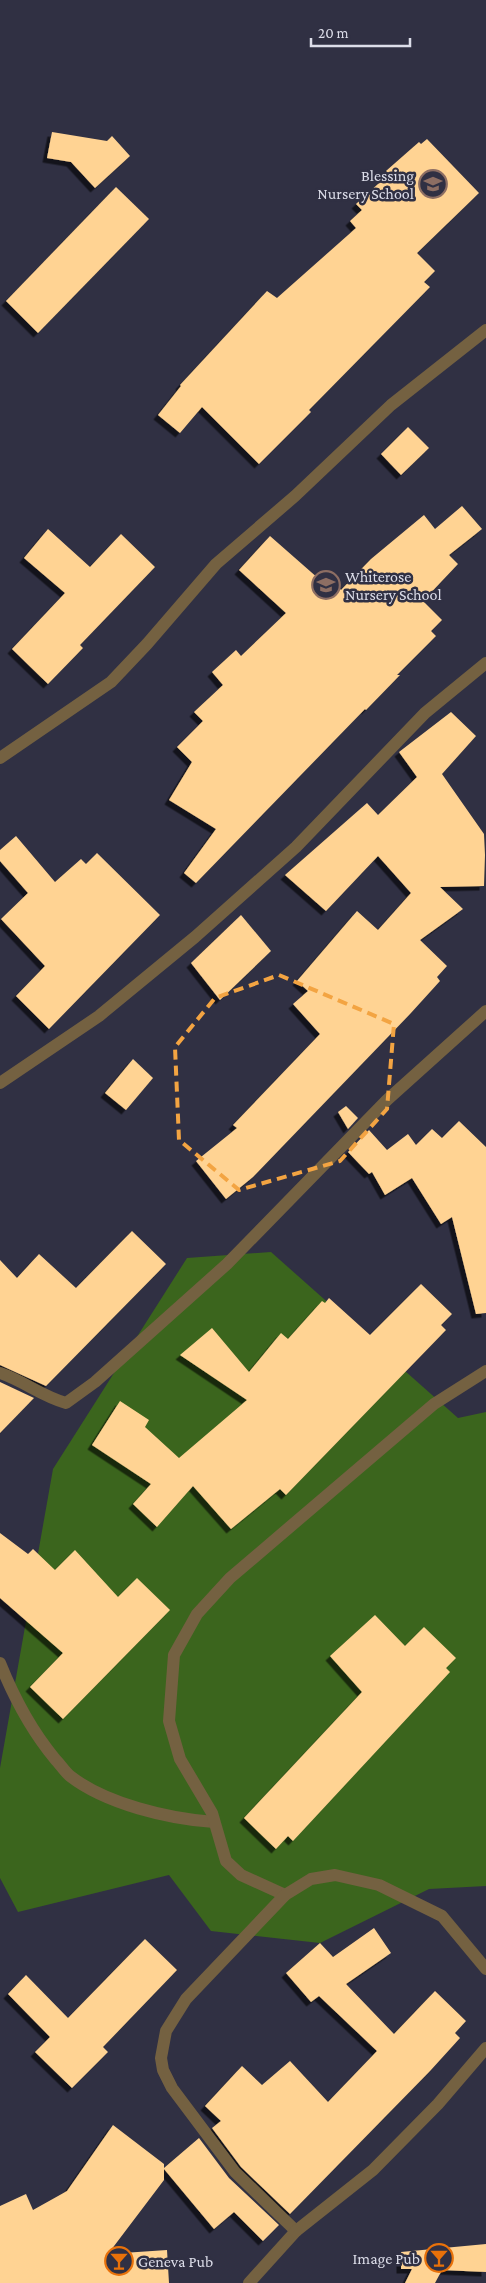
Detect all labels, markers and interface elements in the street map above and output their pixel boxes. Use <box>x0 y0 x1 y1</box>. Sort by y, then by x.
scale bar <box>311 15 410 47</box>
text: 20 m <box>318 25 349 41</box>
place label: Blessing Nursery School <box>317 167 414 203</box>
school or university icon: Blessing Nursery School <box>418 169 448 199</box>
place label: Whiterose Nursery School <box>345 568 442 604</box>
school or university icon: Whiterose Nursery School <box>311 570 341 600</box>
bar icon: Image Pub <box>424 2243 454 2273</box>
bar icon: Geneva Pub <box>104 2246 134 2276</box>
place label: Image Pub <box>352 2250 420 2268</box>
place label: Geneva Pub <box>138 2253 213 2270</box>

